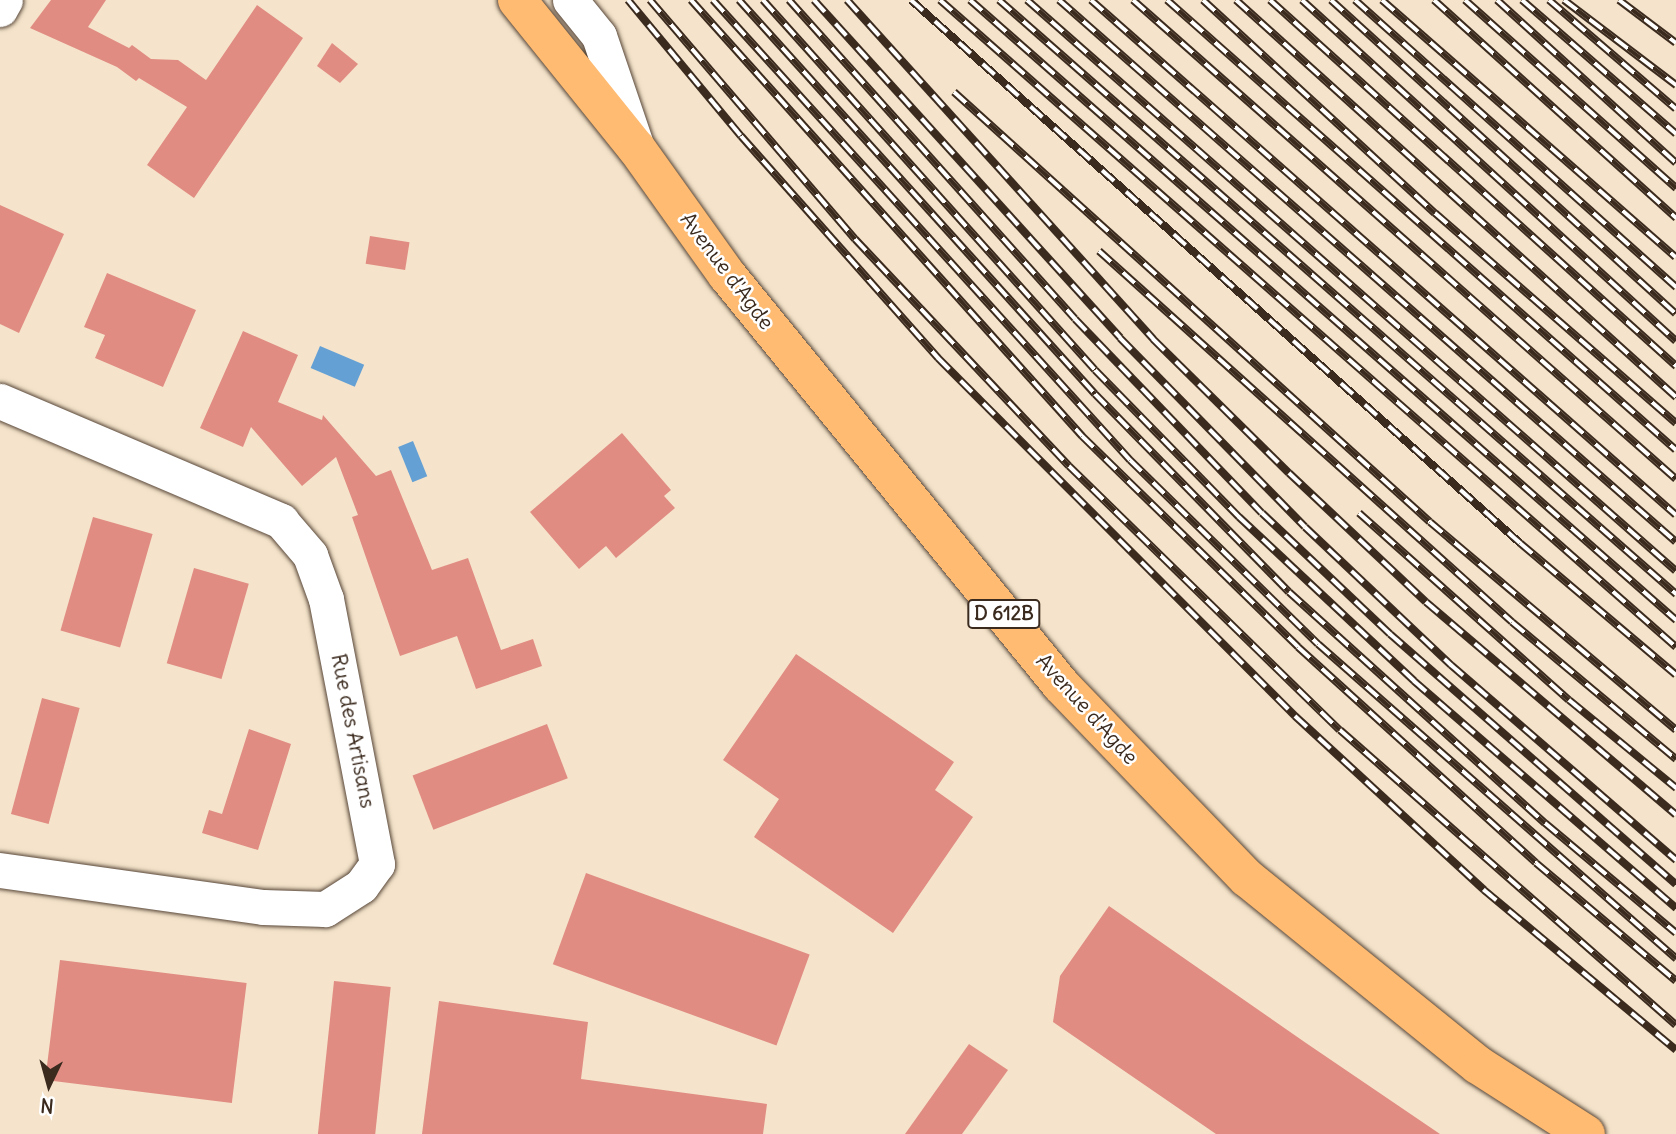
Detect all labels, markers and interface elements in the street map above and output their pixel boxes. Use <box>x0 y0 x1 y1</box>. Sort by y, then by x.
street label: Avenue d'Agde <box>675 208 779 334</box>
road number: D 612B <box>967 598 1041 629</box>
street label: Avenue d'Agde <box>1031 649 1143 769</box>
street label: Rue des Artisans <box>326 652 380 810</box>
north arrow <box>14 1050 84 1120</box>
text: N <box>40 1093 55 1118</box>

